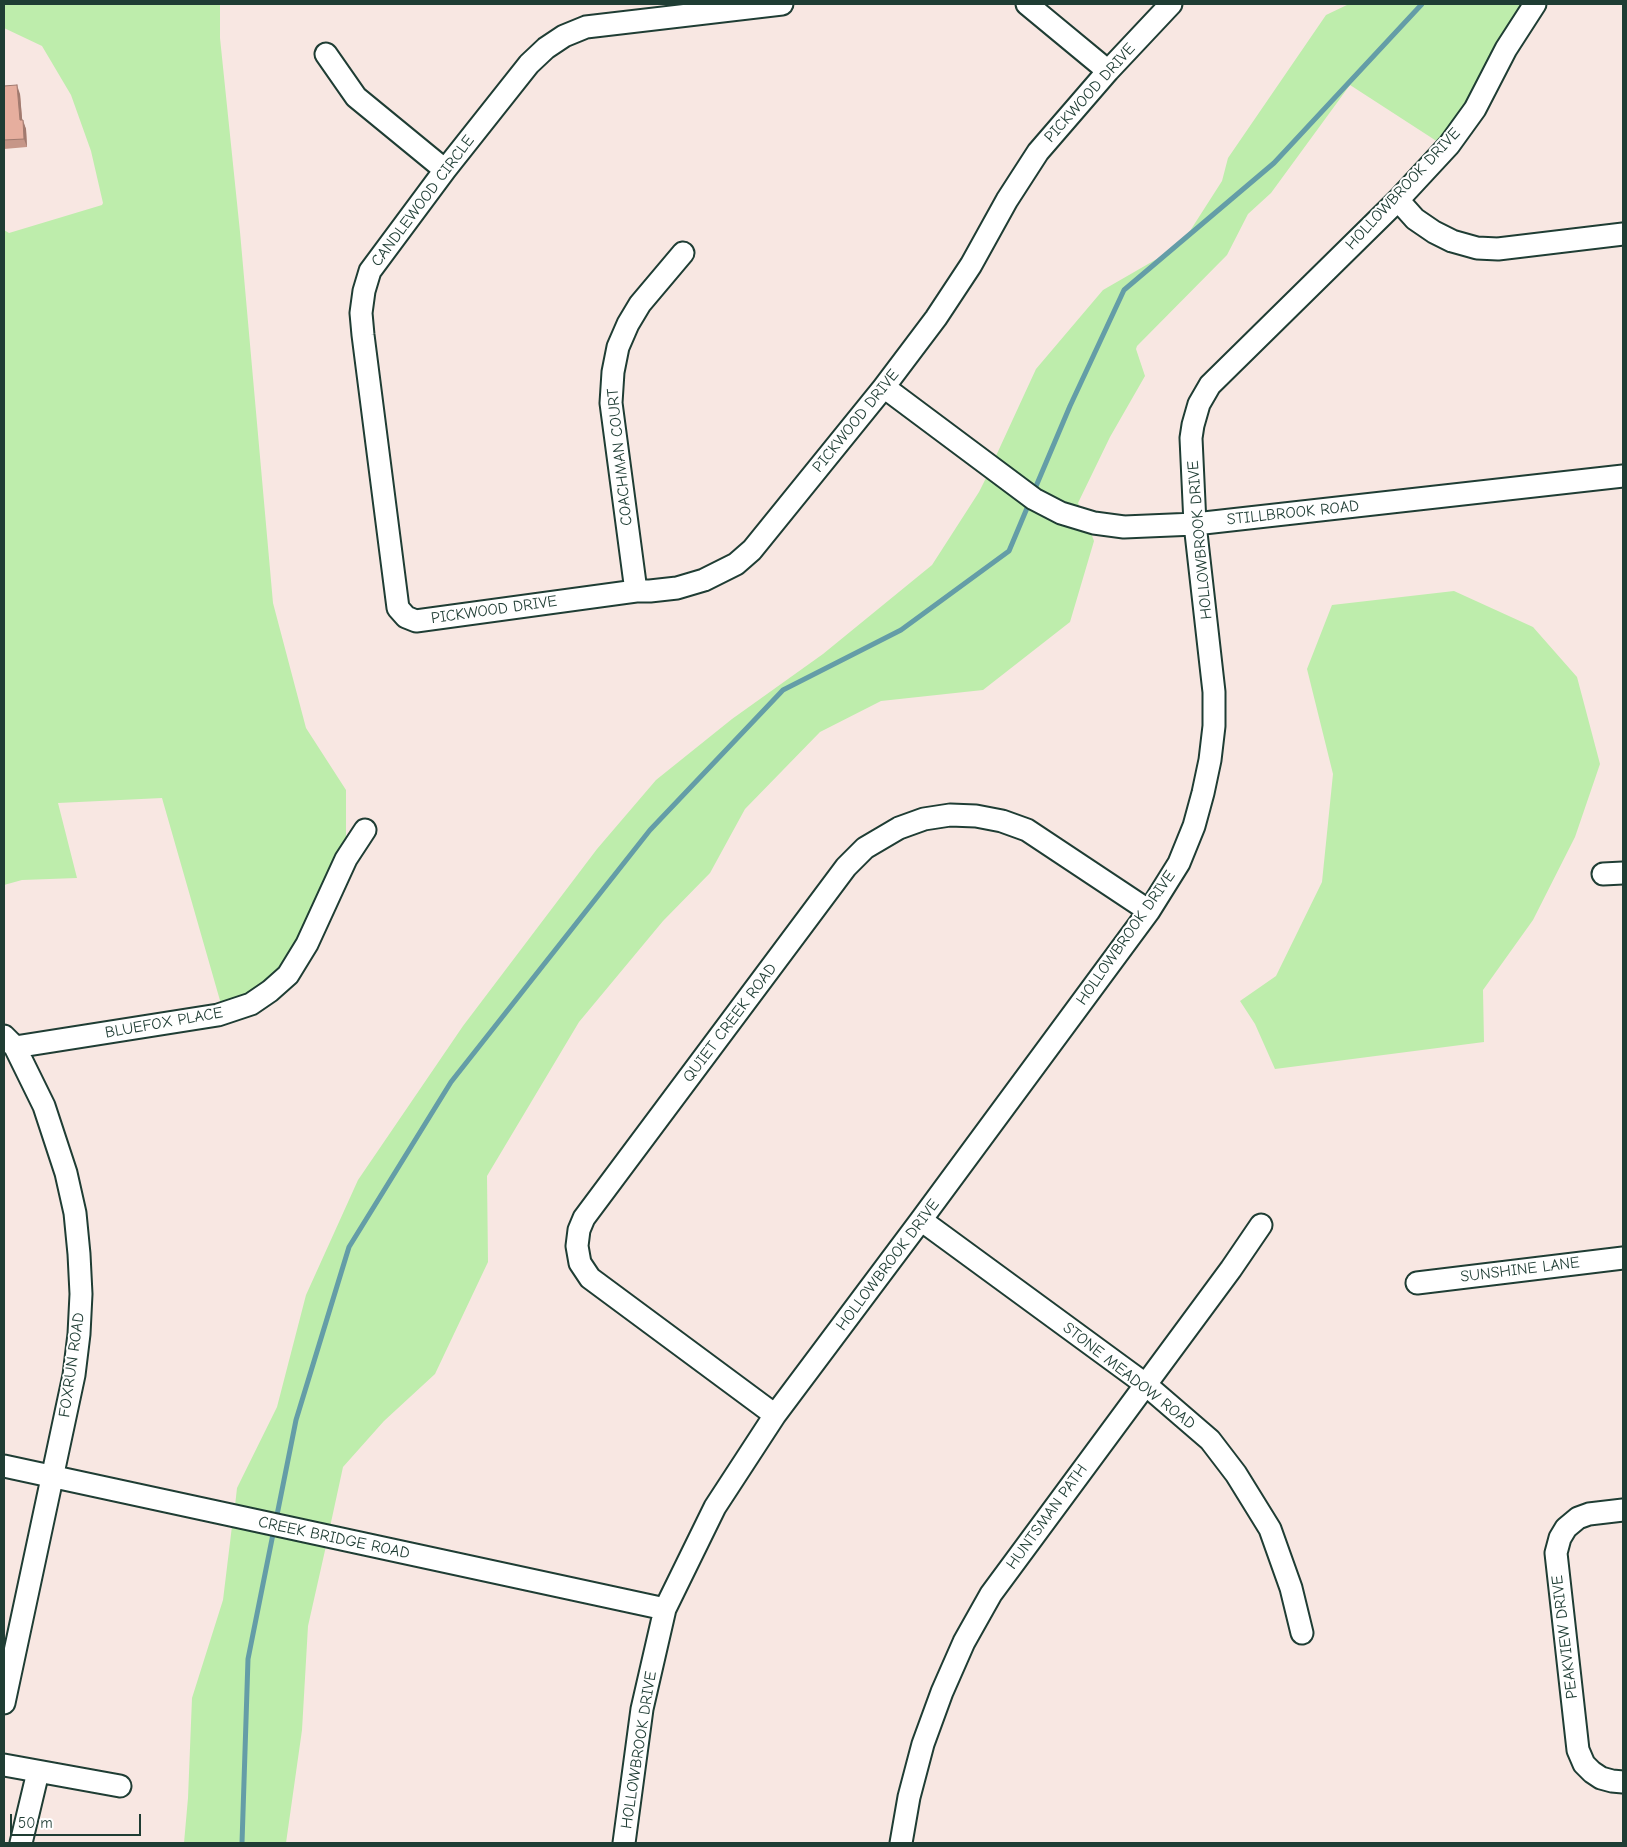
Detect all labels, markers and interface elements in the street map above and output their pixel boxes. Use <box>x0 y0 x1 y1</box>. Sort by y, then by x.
street label: PICKWOOD DRIVE <box>1040 39 1140 147</box>
street label: HOLLOWBROOK DRIVE <box>1342 124 1464 254</box>
street label: CANDLEWOOD CIRCLE <box>367 131 479 271</box>
street label: PICKWOOD DRIVE <box>809 366 903 476</box>
street label: COACHMAN COURT <box>603 387 637 527</box>
street label: HOLLOWBROOK DRIVE <box>1183 460 1217 620</box>
street label: STILLBROOK ROAD <box>1226 497 1360 529</box>
street label: PICKWOOD DRIVE <box>430 592 558 628</box>
street label: HOLLOWBROOK DRIVE <box>1072 867 1180 1009</box>
street label: QUIET CREEK ROAD <box>679 960 781 1086</box>
street label: BLUEFOX PLACE <box>104 1003 224 1043</box>
street label: HOLLOWBROOK DRIVE <box>832 1195 944 1335</box>
street label: SUNSHINE LANE <box>1459 1253 1581 1287</box>
street label: FOXRUN ROAD <box>55 1311 89 1419</box>
street label: STONE MEADOW ROAD <box>1059 1318 1199 1434</box>
street label: HUNTSMAN PATH <box>1002 1461 1092 1573</box>
street label: CREEK BRIDGE ROAD <box>257 1513 411 1563</box>
street label: PEAKVIEW DRIVE <box>1548 1574 1582 1700</box>
street label: HOLLOWBROOK DRIVE <box>617 1670 661 1830</box>
scale bar <box>12 1804 144 1836</box>
text: 50 m <box>18 1814 53 1832</box>

